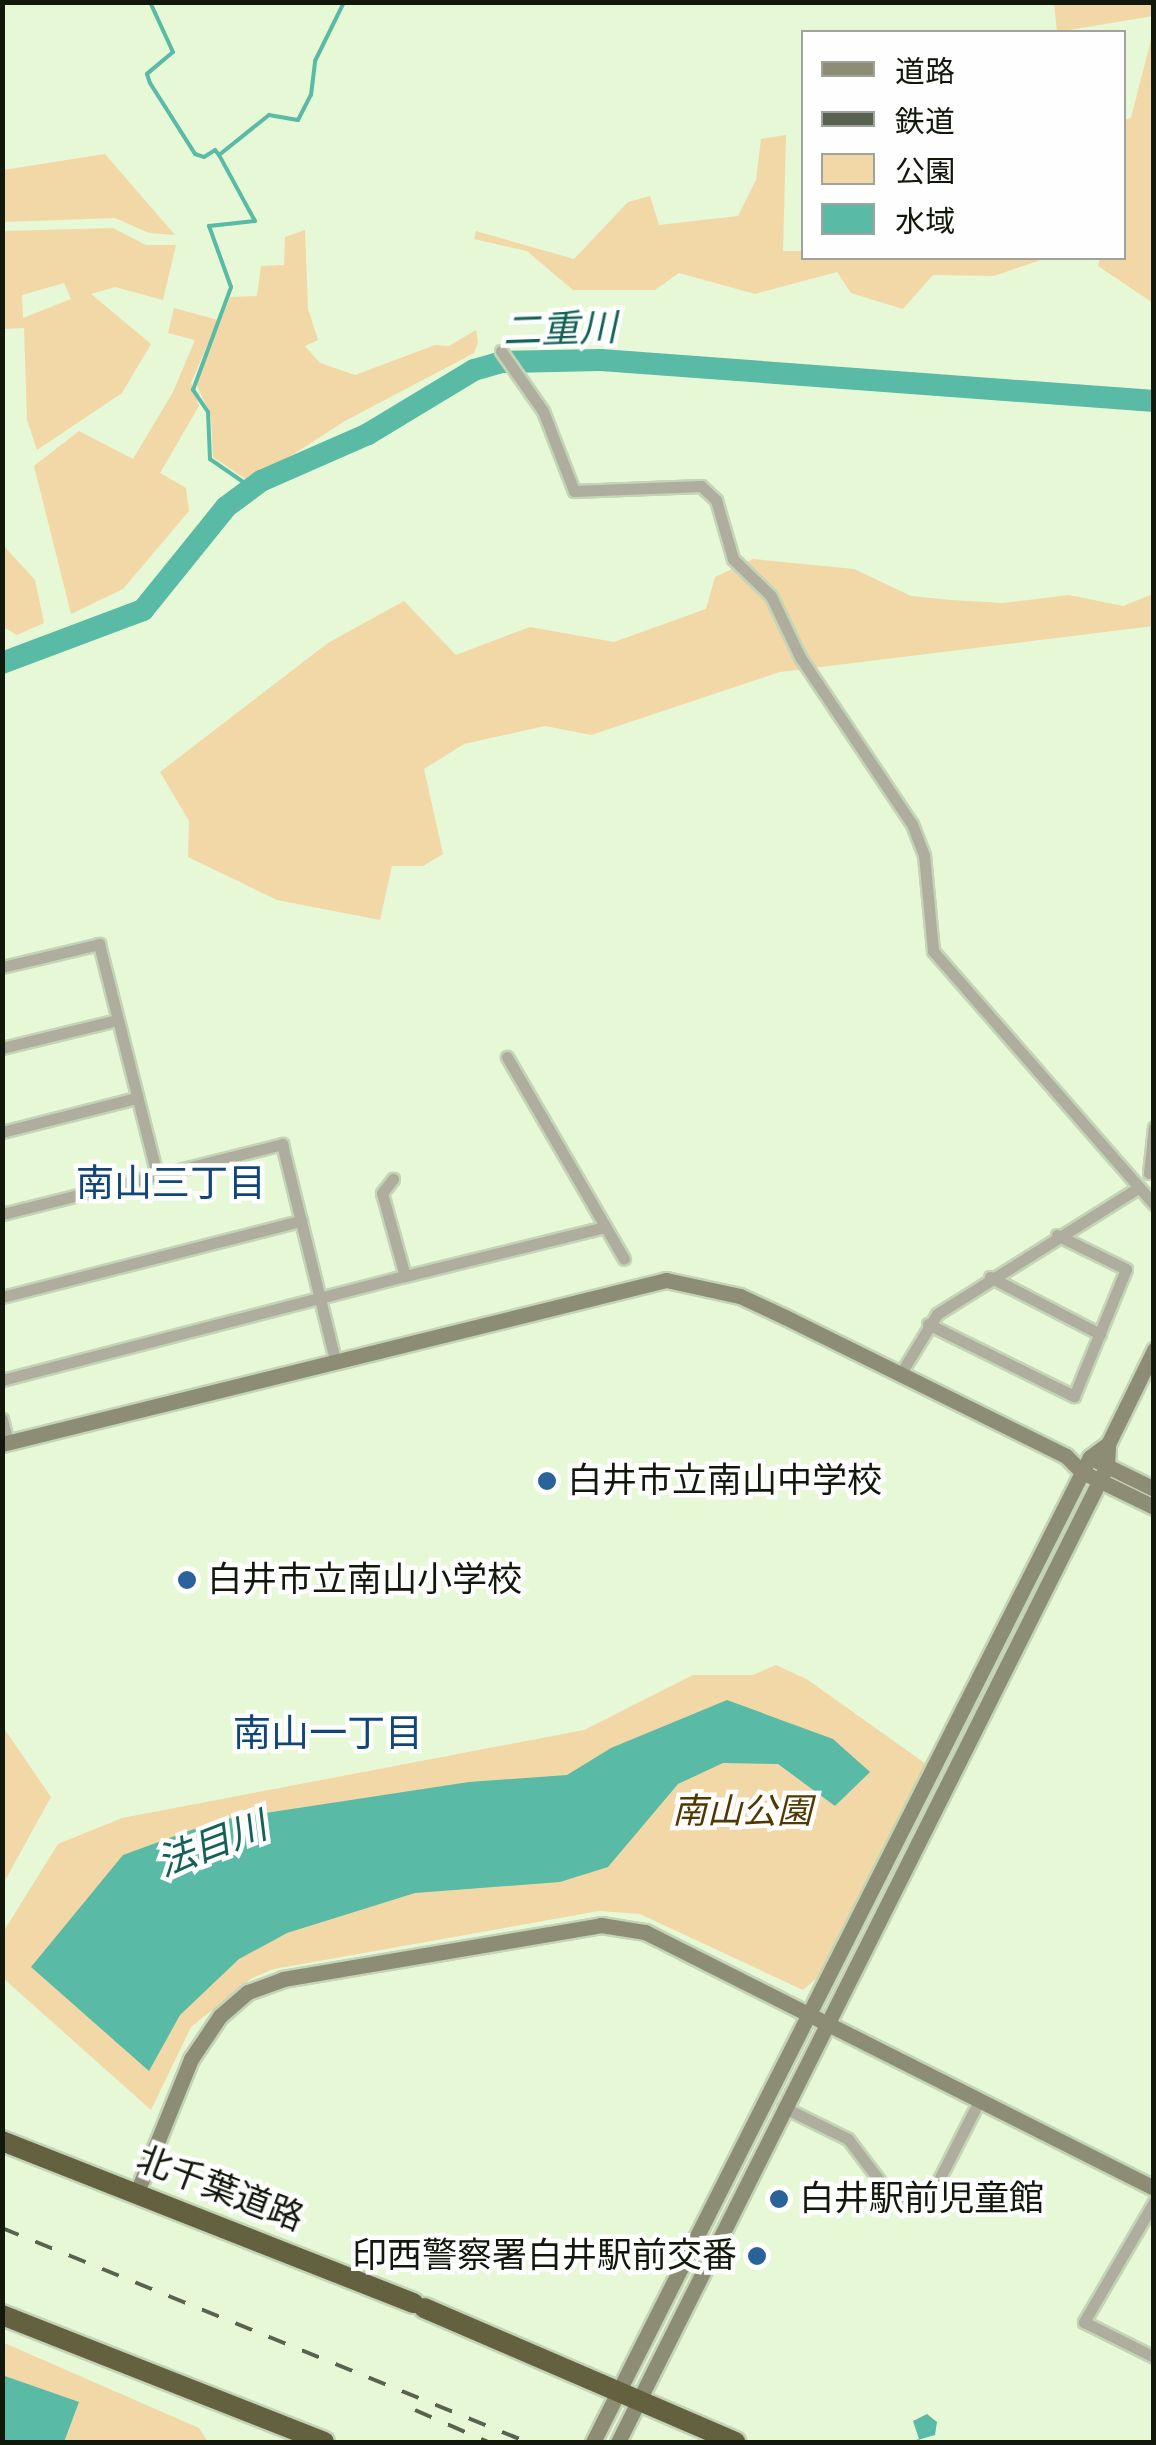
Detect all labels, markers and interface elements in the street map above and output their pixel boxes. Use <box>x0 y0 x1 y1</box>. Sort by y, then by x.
legend <box>801 30 1126 260</box>
text: 道路 <box>895 55 955 88</box>
text: 鉄道 <box>895 105 955 138</box>
text: 公園 <box>895 155 955 188</box>
text: 水域 <box>895 205 955 238</box>
water label: 二重川 <box>502 305 618 355</box>
district label: 南山三丁目 <box>76 1161 266 1207</box>
place label: 白井市立南山中学校 <box>567 1460 882 1502</box>
marker: 白井市立南山中学校 <box>536 1470 558 1492</box>
place label: 白井市立南山小学校 <box>207 1559 522 1601</box>
marker: 白井市立南山小学校 <box>176 1569 198 1591</box>
district label: 南山一丁目 <box>233 1711 423 1757</box>
park label: 南山公園 <box>672 1791 812 1833</box>
water label: 法目川 <box>151 1803 273 1887</box>
street label: 北千葉道路 <box>131 2138 309 2240</box>
place label: 白井駅前児童館 <box>799 2178 1044 2220</box>
marker: 白井駅前児童館 <box>768 2188 790 2210</box>
place label: 印西警察署白井駅前交番 <box>352 2235 737 2277</box>
marker: 印西警察署白井駅前交番 <box>746 2245 768 2267</box>

